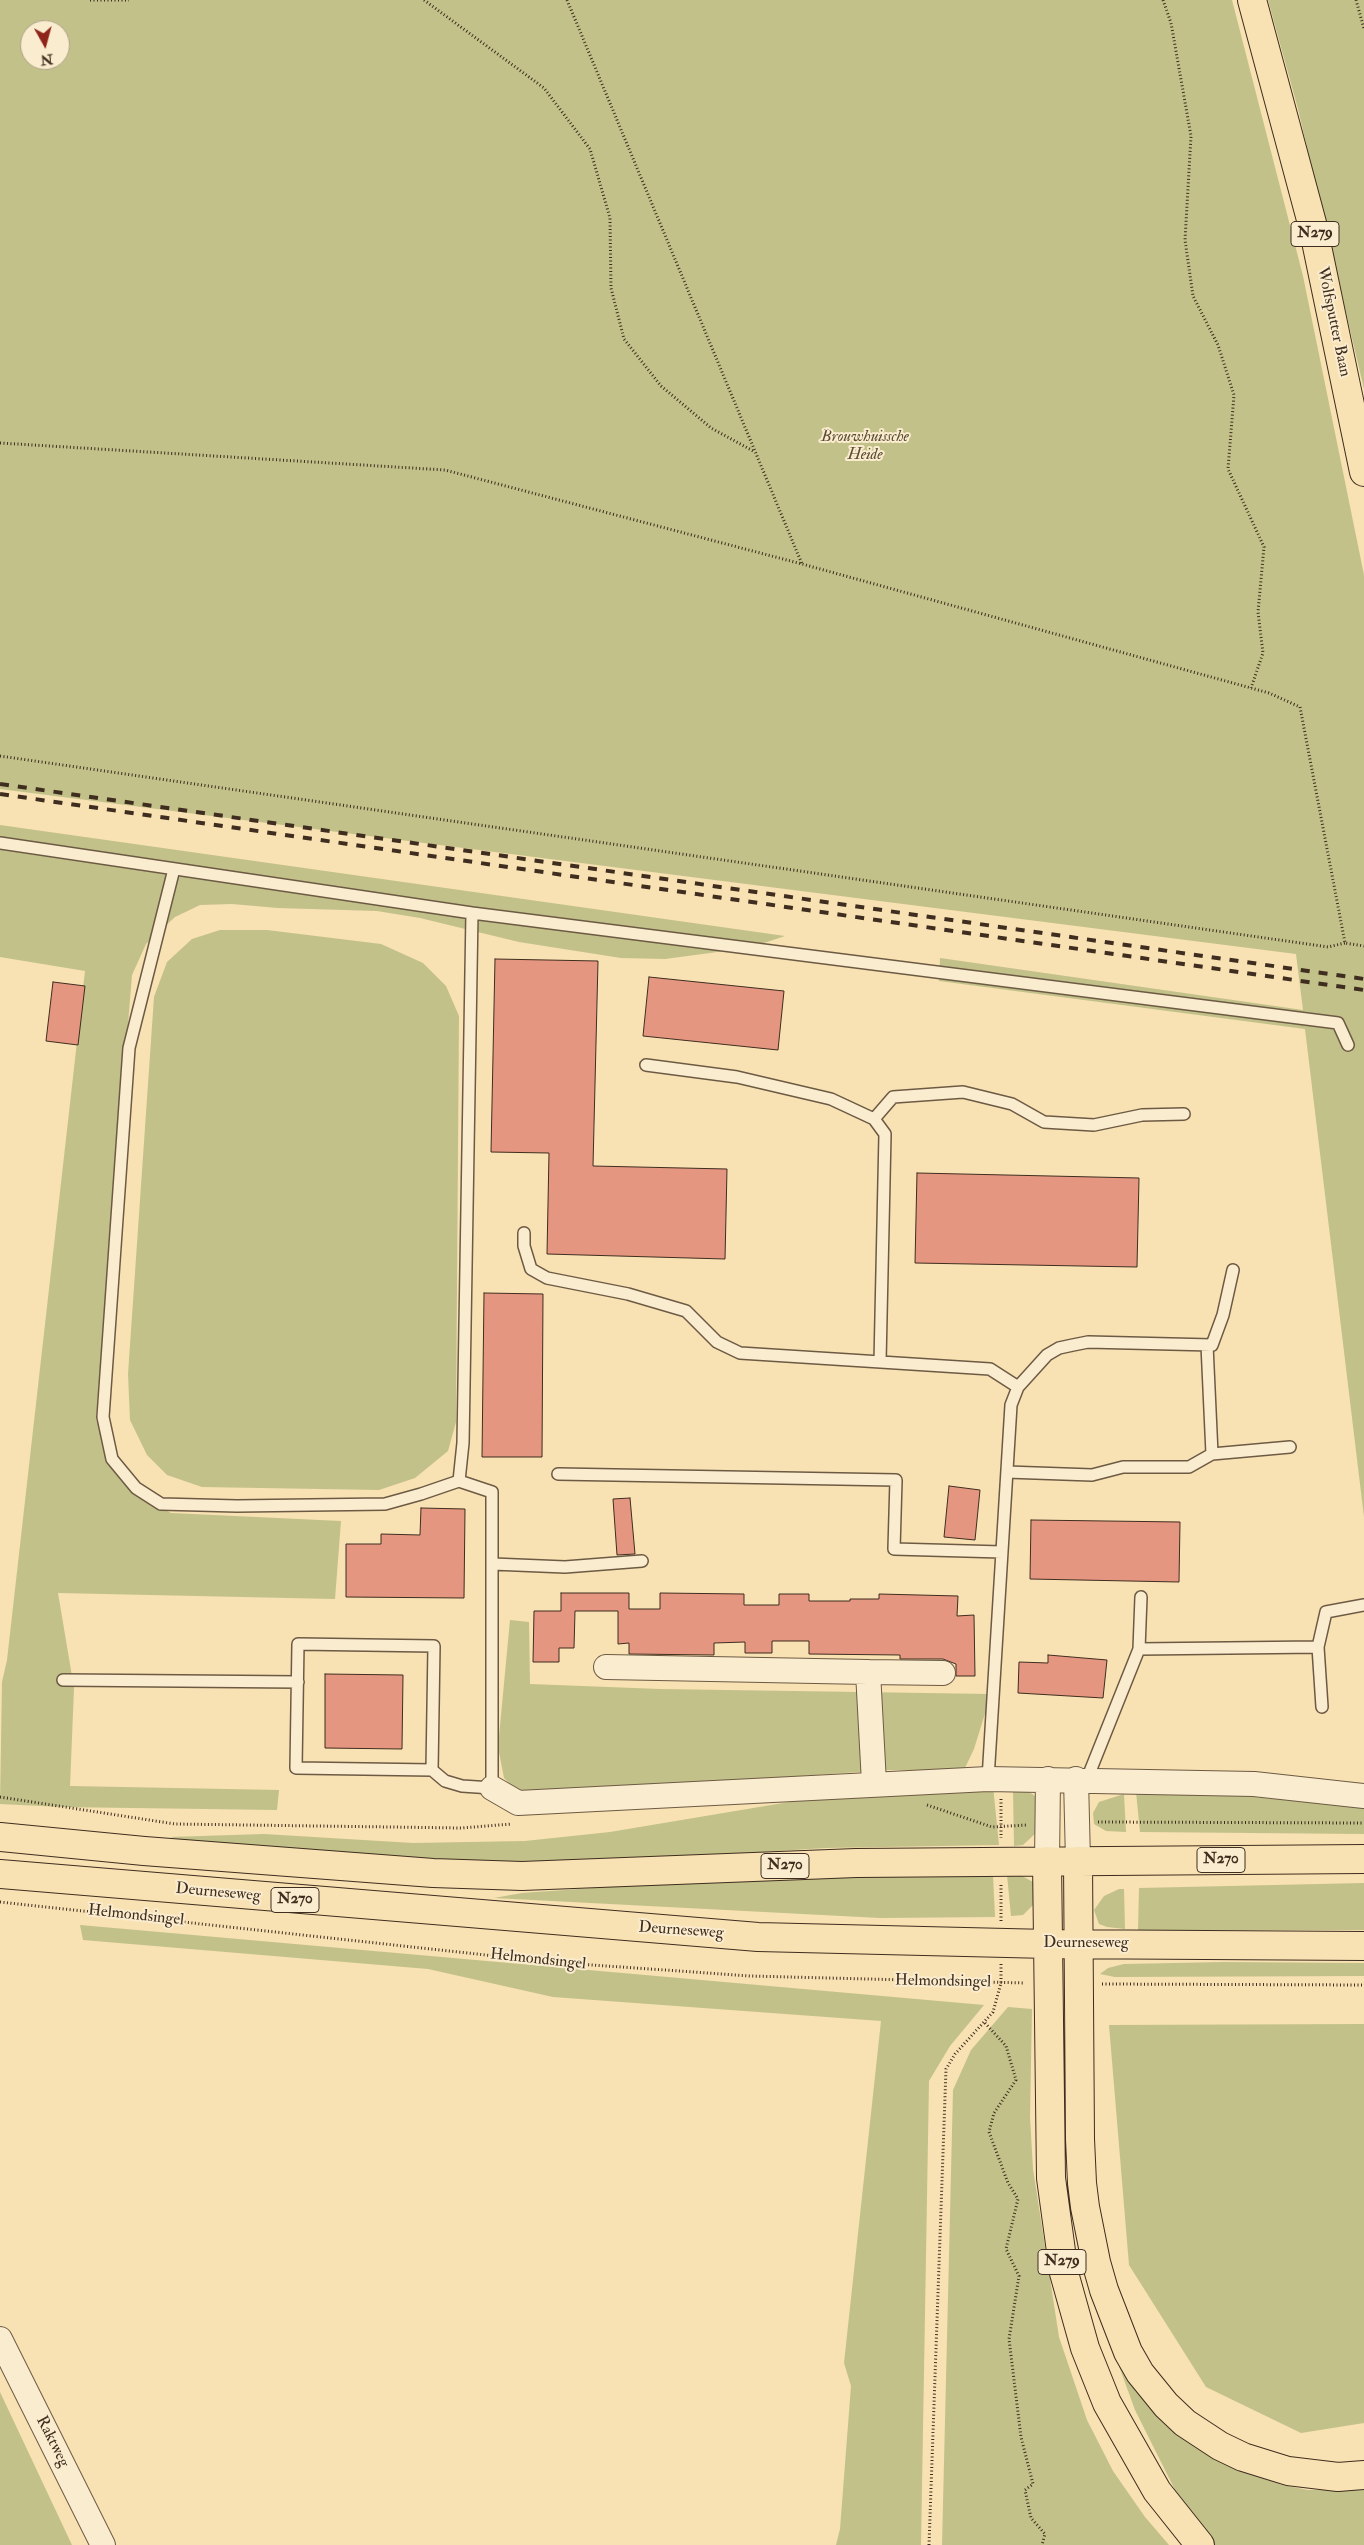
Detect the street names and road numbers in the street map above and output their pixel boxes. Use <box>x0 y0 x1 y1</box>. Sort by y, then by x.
road number: N279 <box>1291 222 1339 246</box>
street label: Wolfsputter Baan <box>1312 265 1354 379</box>
road number: N270 <box>1197 1848 1245 1872</box>
road number: N270 <box>761 1854 809 1878</box>
street label: Deurneseweg <box>175 1880 261 1906</box>
road number: N270 <box>271 1888 319 1912</box>
street label: Helmondsingel <box>87 1901 185 1931</box>
street label: Deurneseweg <box>638 1918 724 1944</box>
street label: Deurneseweg <box>1043 1934 1129 1954</box>
street label: Helmondsingel <box>489 1945 587 1975</box>
street label: Helmondsingel <box>895 1972 991 1992</box>
road number: N279 <box>1038 2250 1086 2274</box>
street label: Raktweg <box>31 2413 73 2471</box>

